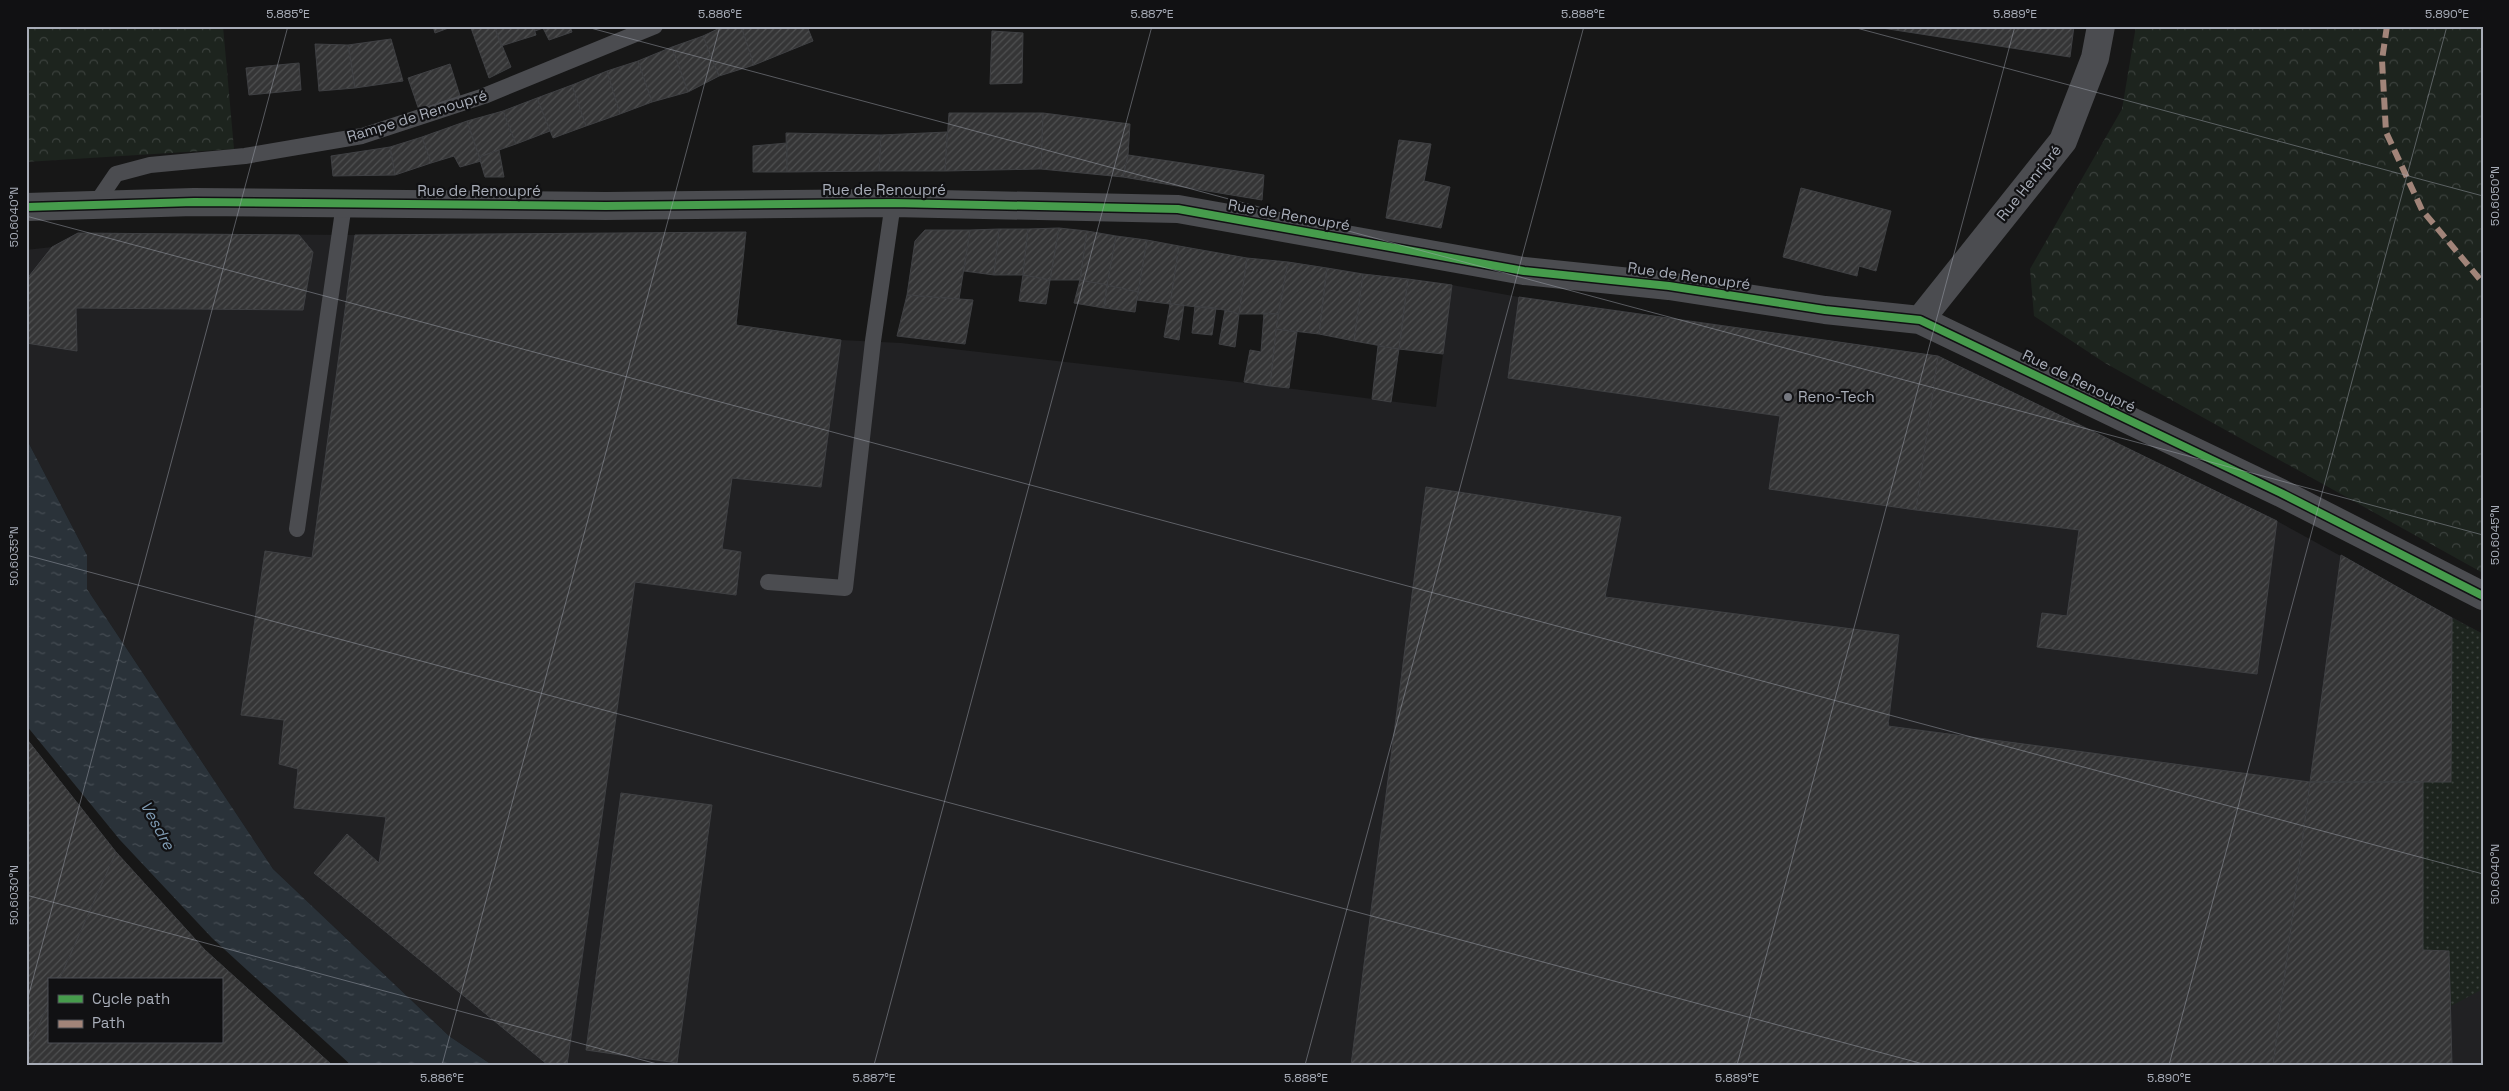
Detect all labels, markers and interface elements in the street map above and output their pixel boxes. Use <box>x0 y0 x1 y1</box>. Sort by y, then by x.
text: 5.885°E <box>266 6 310 22</box>
text: 5.886°E <box>698 6 742 22</box>
text: 5.887°E <box>1130 6 1174 22</box>
text: 5.888°E <box>1561 6 1605 22</box>
text: 5.889°E <box>1993 6 2037 22</box>
text: 5.890°E <box>2425 6 2469 22</box>
street label: Rampe de Renoupré <box>344 85 489 146</box>
street label: Rue Henripré <box>1992 141 2065 225</box>
text: 50.6050°N <box>2487 166 2503 226</box>
street label: Rue de Renoupré <box>822 180 946 199</box>
street label: Rue de Renoupré <box>417 181 541 200</box>
text: 50.6040°N <box>6 187 22 247</box>
street label: Rue de Renoupré <box>1227 194 1352 235</box>
street label: Rue de Renoupré <box>1626 257 1752 294</box>
street label: Rue de Renoupré <box>2019 345 2139 416</box>
place label: Reno-Tech <box>1798 387 1875 406</box>
marker: Reno-Tech <box>1782 391 1794 403</box>
text: 50.6045°N <box>2487 505 2503 565</box>
text: 50.6035°N <box>6 526 22 586</box>
water label: Vesdre <box>136 797 180 854</box>
text: 50.6040°N <box>2487 844 2503 904</box>
text: 50.6030°N <box>6 865 22 925</box>
legend <box>48 978 222 1044</box>
text: Cycle path <box>92 989 170 1008</box>
text: Path <box>92 1013 125 1032</box>
text: 5.886°E <box>420 1070 464 1086</box>
text: 5.887°E <box>852 1070 896 1086</box>
text: 5.888°E <box>1284 1070 1328 1086</box>
text: 5.889°E <box>1715 1070 1759 1086</box>
text: 5.890°E <box>2147 1070 2191 1086</box>

